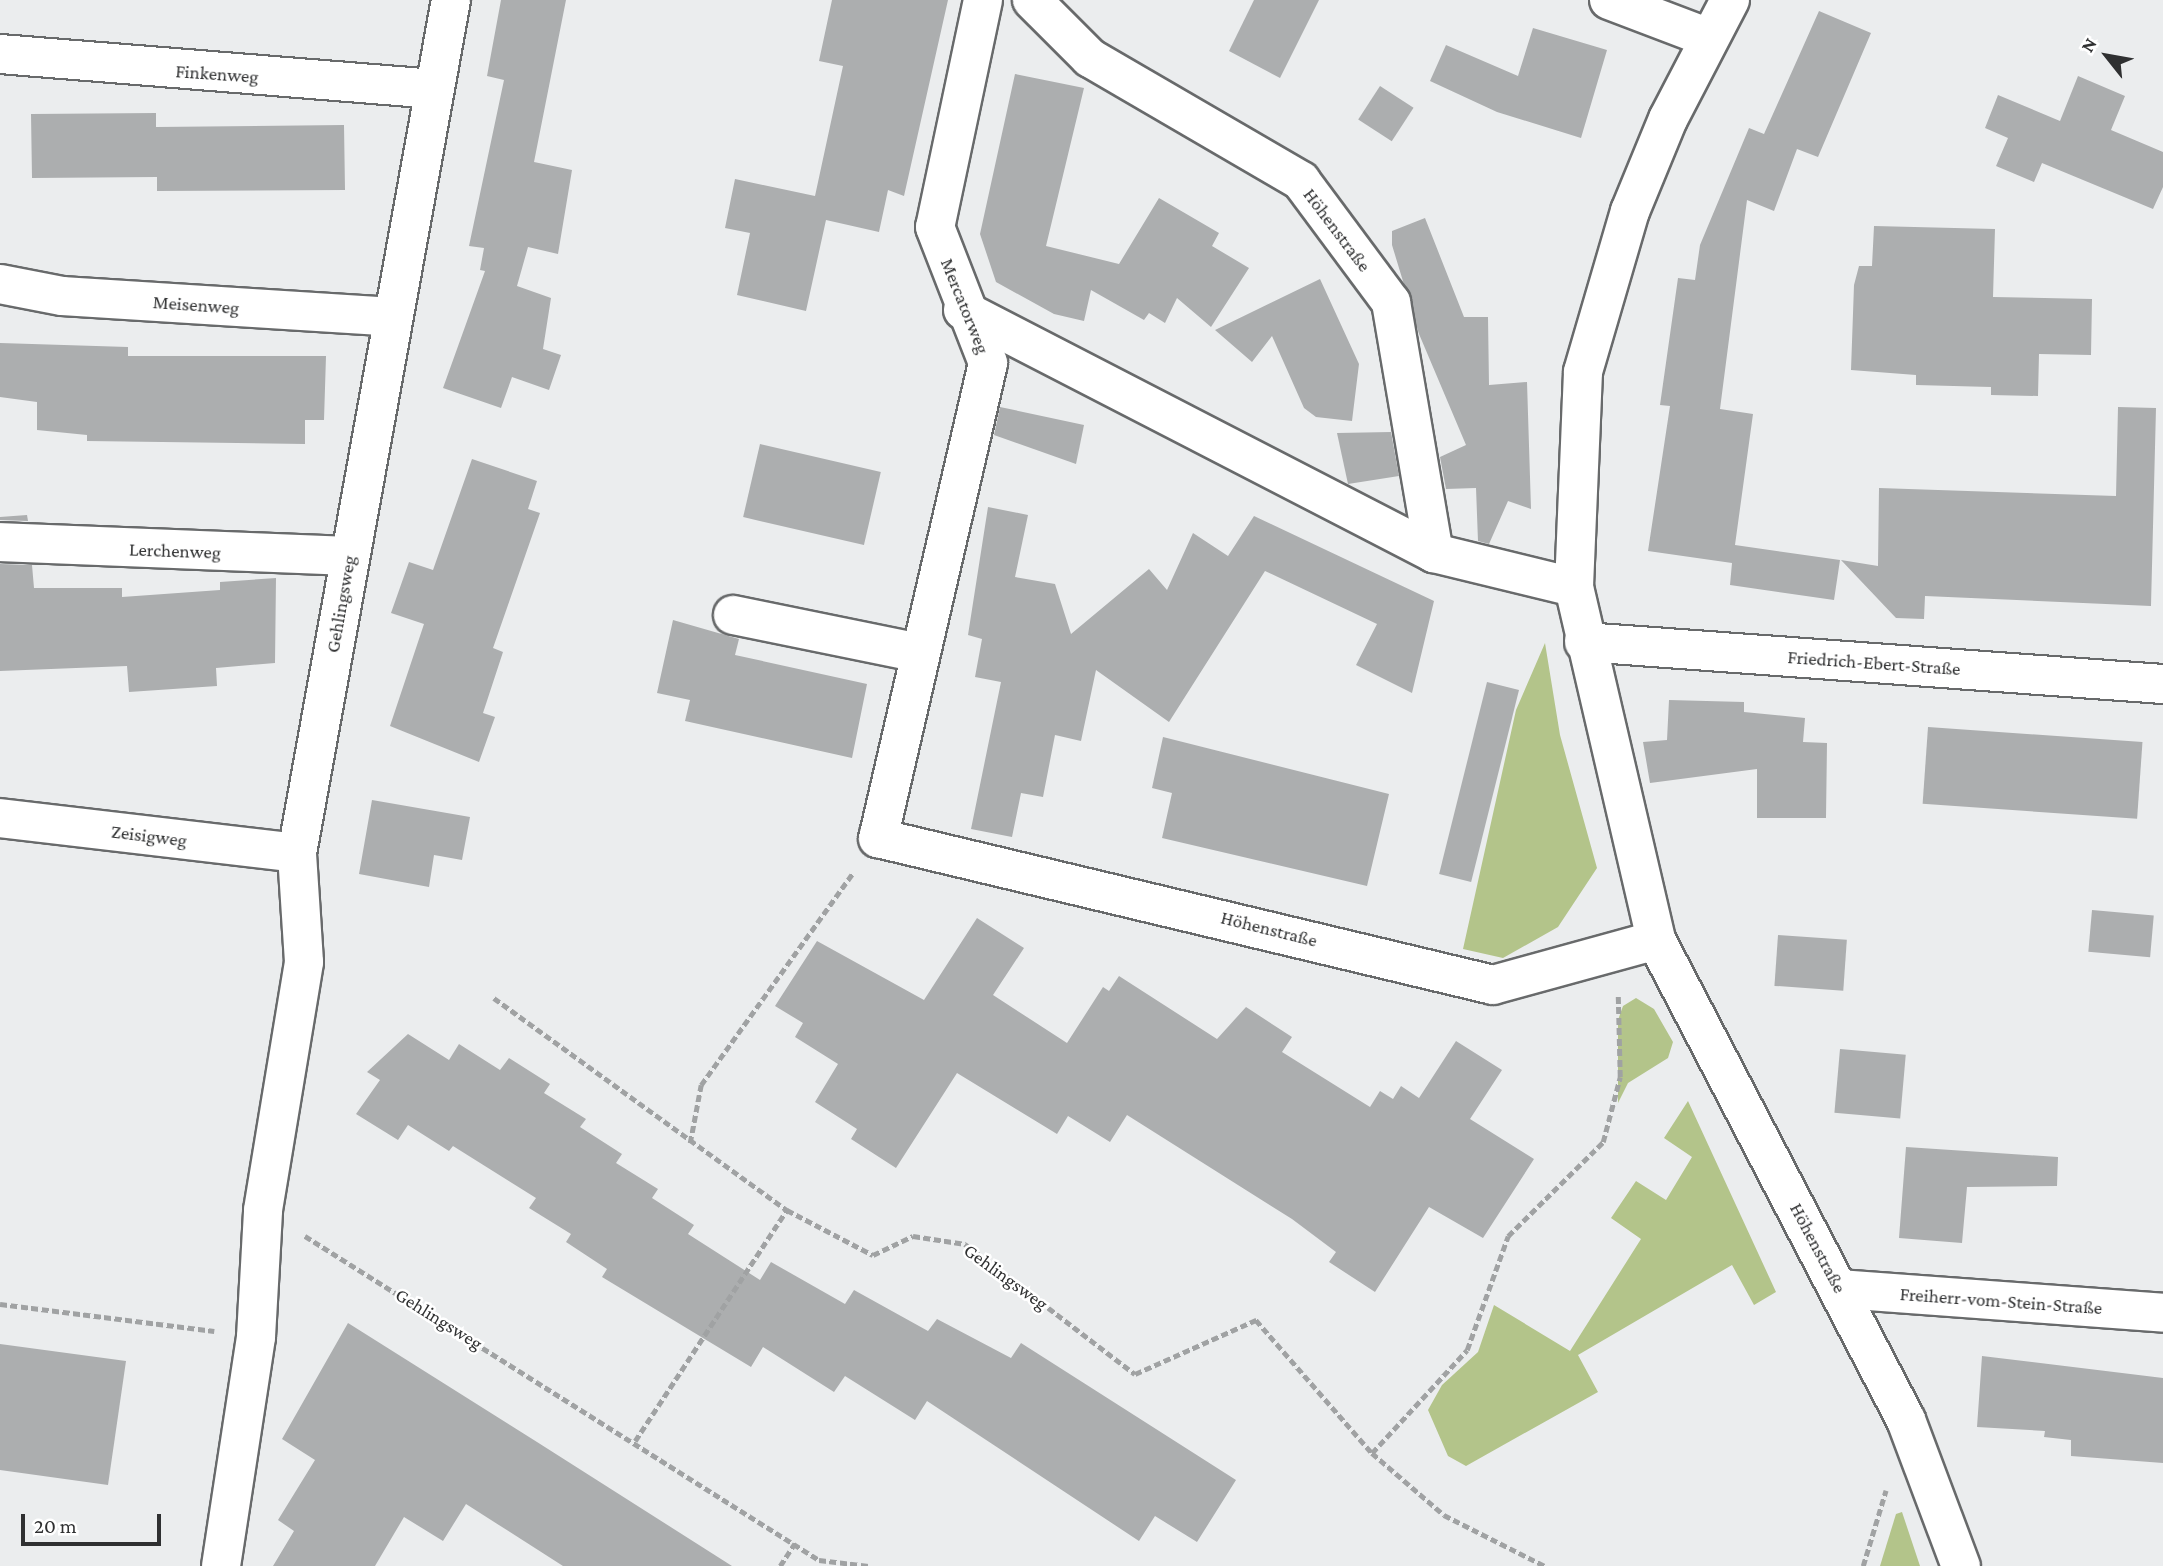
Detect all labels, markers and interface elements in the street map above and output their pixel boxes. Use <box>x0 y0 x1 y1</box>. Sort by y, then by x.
north arrow <box>2072 21 2142 91</box>
text: N <box>2076 34 2101 56</box>
street label: Finkenweg <box>175 60 259 88</box>
street label: Höhenstraße <box>1298 184 1376 276</box>
street label: Mercatorweg <box>936 255 994 357</box>
street label: Meisenweg <box>152 291 240 319</box>
street label: Lerchenweg <box>129 538 221 564</box>
street label: Gehlingsweg <box>321 553 361 655</box>
street label: Friedrich-Ebert-Straße <box>1787 646 1961 680</box>
street label: Zeisigweg <box>110 820 188 852</box>
street label: Höhenstraße <box>1218 906 1320 952</box>
street label: Höhenstraße <box>1785 1199 1851 1297</box>
street label: Gehlingsweg <box>959 1239 1053 1315</box>
street label: Gehlingsweg <box>391 1283 487 1355</box>
street label: Freiherr-vom-Stein-Straße <box>1899 1283 2103 1319</box>
scale bar <box>24 1500 164 1544</box>
text: 20 m <box>34 1514 77 1538</box>

